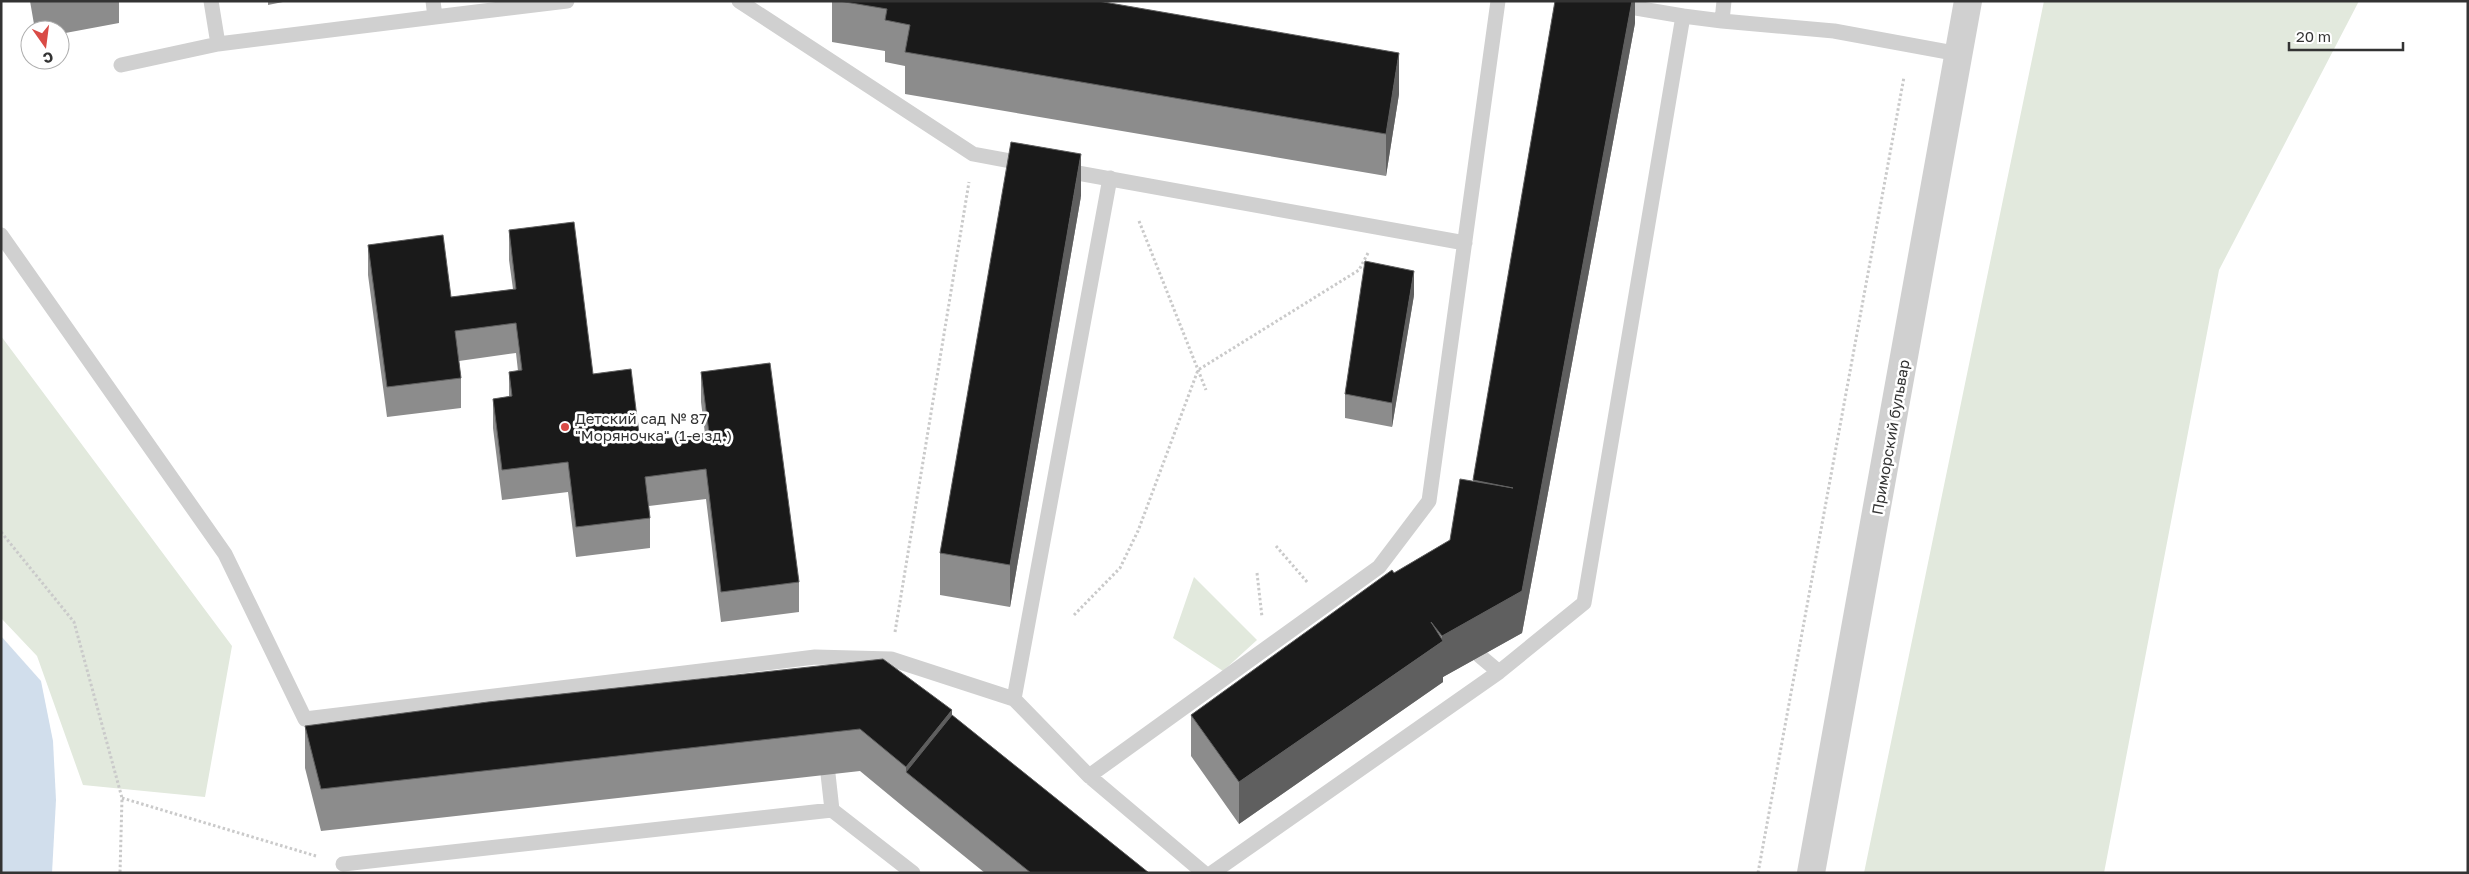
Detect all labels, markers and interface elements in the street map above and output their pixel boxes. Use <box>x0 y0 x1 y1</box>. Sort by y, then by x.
north arrow <box>20 20 70 70</box>
scale bar <box>2289 20 2403 52</box>
text: 20 m <box>2296 27 2331 45</box>
text: С <box>41 49 55 68</box>
street label: Приморский бульвар <box>1867 358 1913 516</box>
place label: Детский сад № 87 "Моряночка" (1-е зд.) <box>575 409 732 444</box>
marker: Детский сад № 87 "Моряночка" (1-е зд.) <box>559 421 571 433</box>

